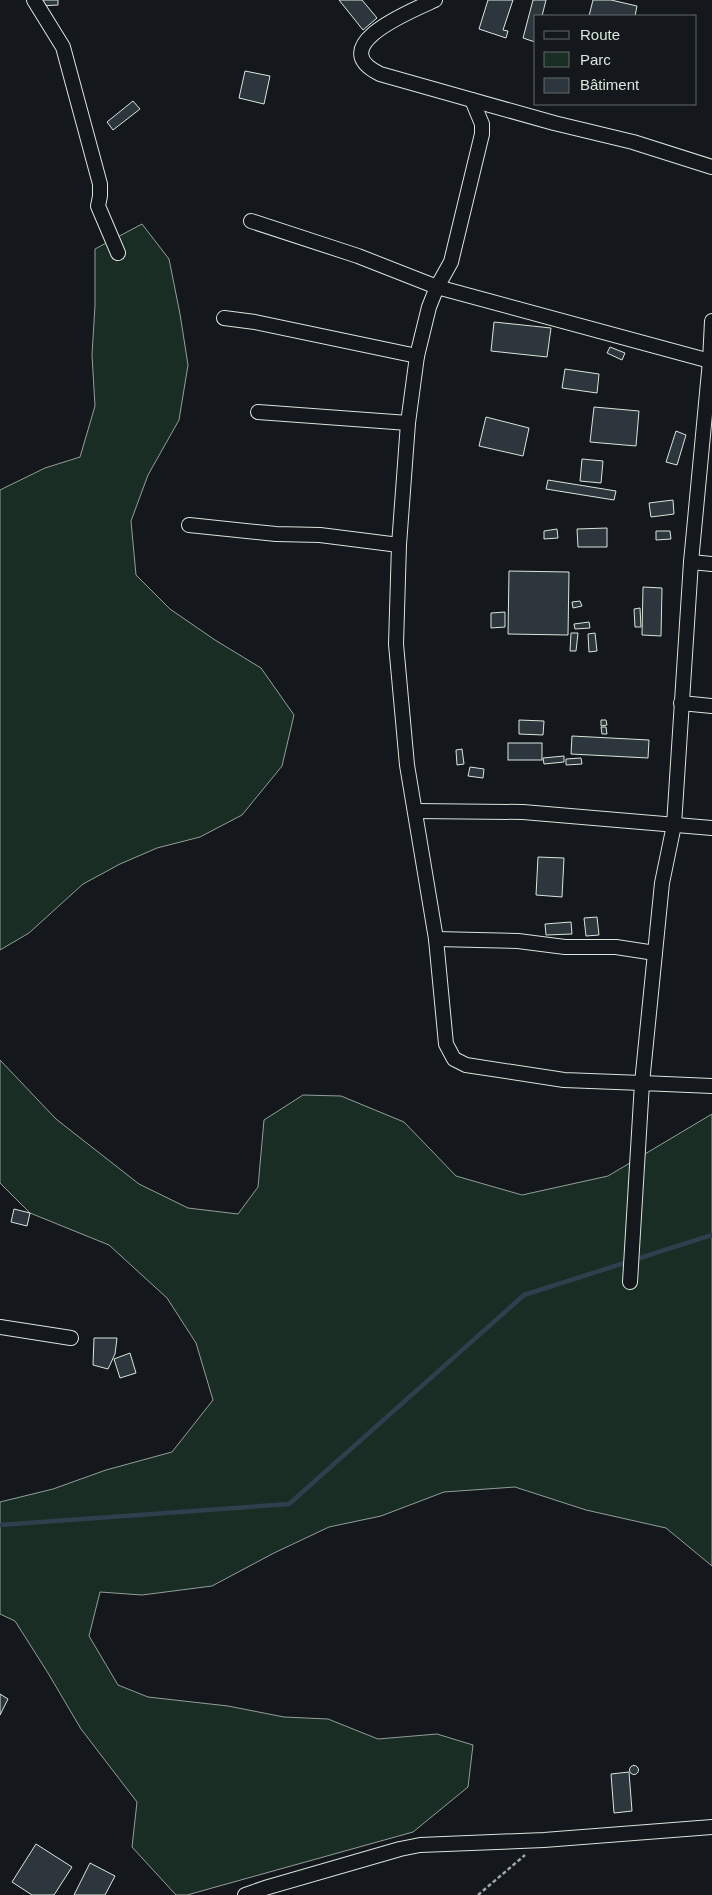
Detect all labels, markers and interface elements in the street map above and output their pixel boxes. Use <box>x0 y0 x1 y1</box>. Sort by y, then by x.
legend <box>534 15 697 105</box>
text: Route <box>580 26 620 43</box>
text: Parc <box>580 51 611 68</box>
text: Bâtiment <box>580 76 640 93</box>

